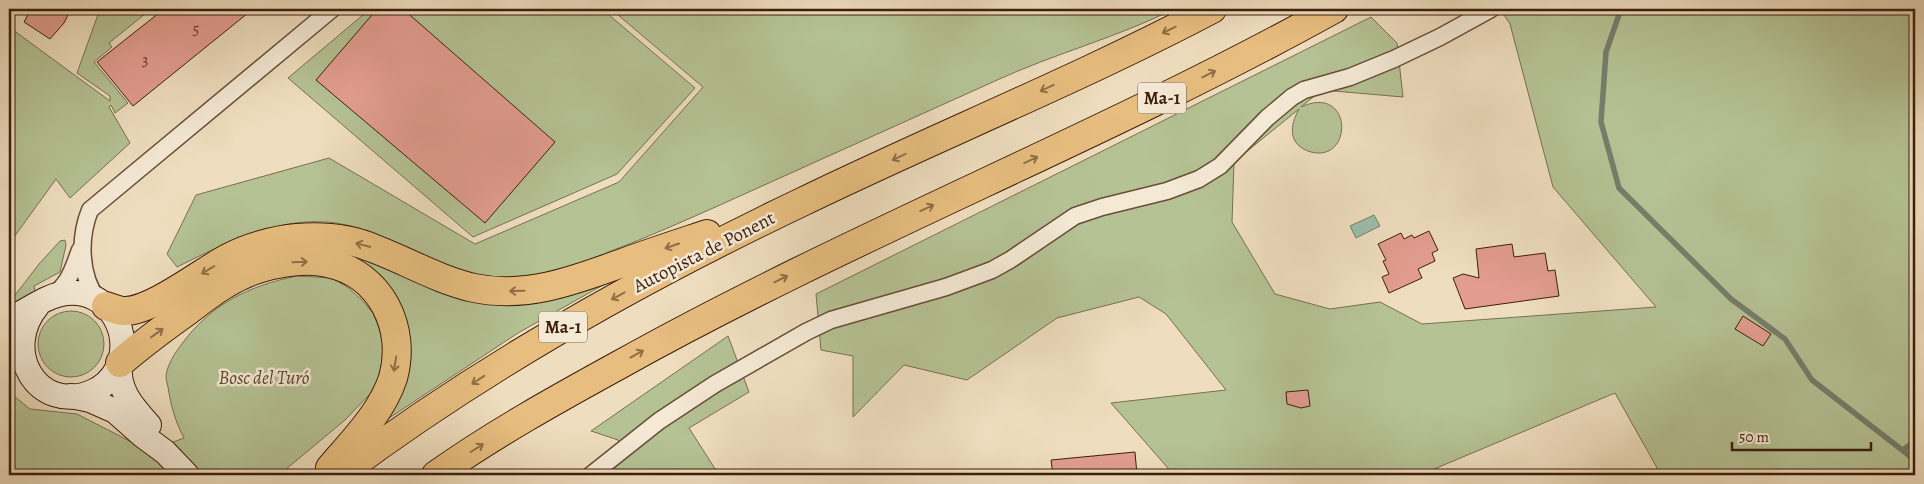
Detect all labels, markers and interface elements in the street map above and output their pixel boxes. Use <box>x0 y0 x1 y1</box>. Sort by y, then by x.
house number: 5 <box>193 18 200 40</box>
one-way arrow <box>1162 26 1177 36</box>
house number: 3 <box>142 49 148 71</box>
one-way arrow <box>1201 69 1216 78</box>
road number: Ma-1 <box>1138 82 1186 114</box>
one-way arrow <box>1040 84 1055 94</box>
one-way arrow <box>892 152 907 162</box>
one-way arrow <box>1024 155 1039 165</box>
one-way arrow <box>920 203 935 213</box>
street label: Autopista de Ponent <box>628 205 779 299</box>
one-way arrow <box>355 240 371 249</box>
one-way arrow <box>665 242 680 251</box>
one-way arrow <box>292 257 308 266</box>
one-way arrow <box>201 265 215 275</box>
one-way arrow <box>773 274 788 283</box>
one-way arrow <box>509 286 526 296</box>
one-way arrow <box>611 292 625 302</box>
road number: Ma-1 <box>539 312 587 342</box>
one-way arrow <box>150 327 164 338</box>
one-way arrow <box>630 349 645 359</box>
one-way arrow <box>390 355 400 371</box>
park label: Bosc del Turó <box>219 365 310 391</box>
one-way arrow <box>472 375 486 385</box>
scale bar <box>1732 419 1870 451</box>
text: 50 m <box>1739 427 1769 447</box>
one-way arrow <box>469 443 483 453</box>

